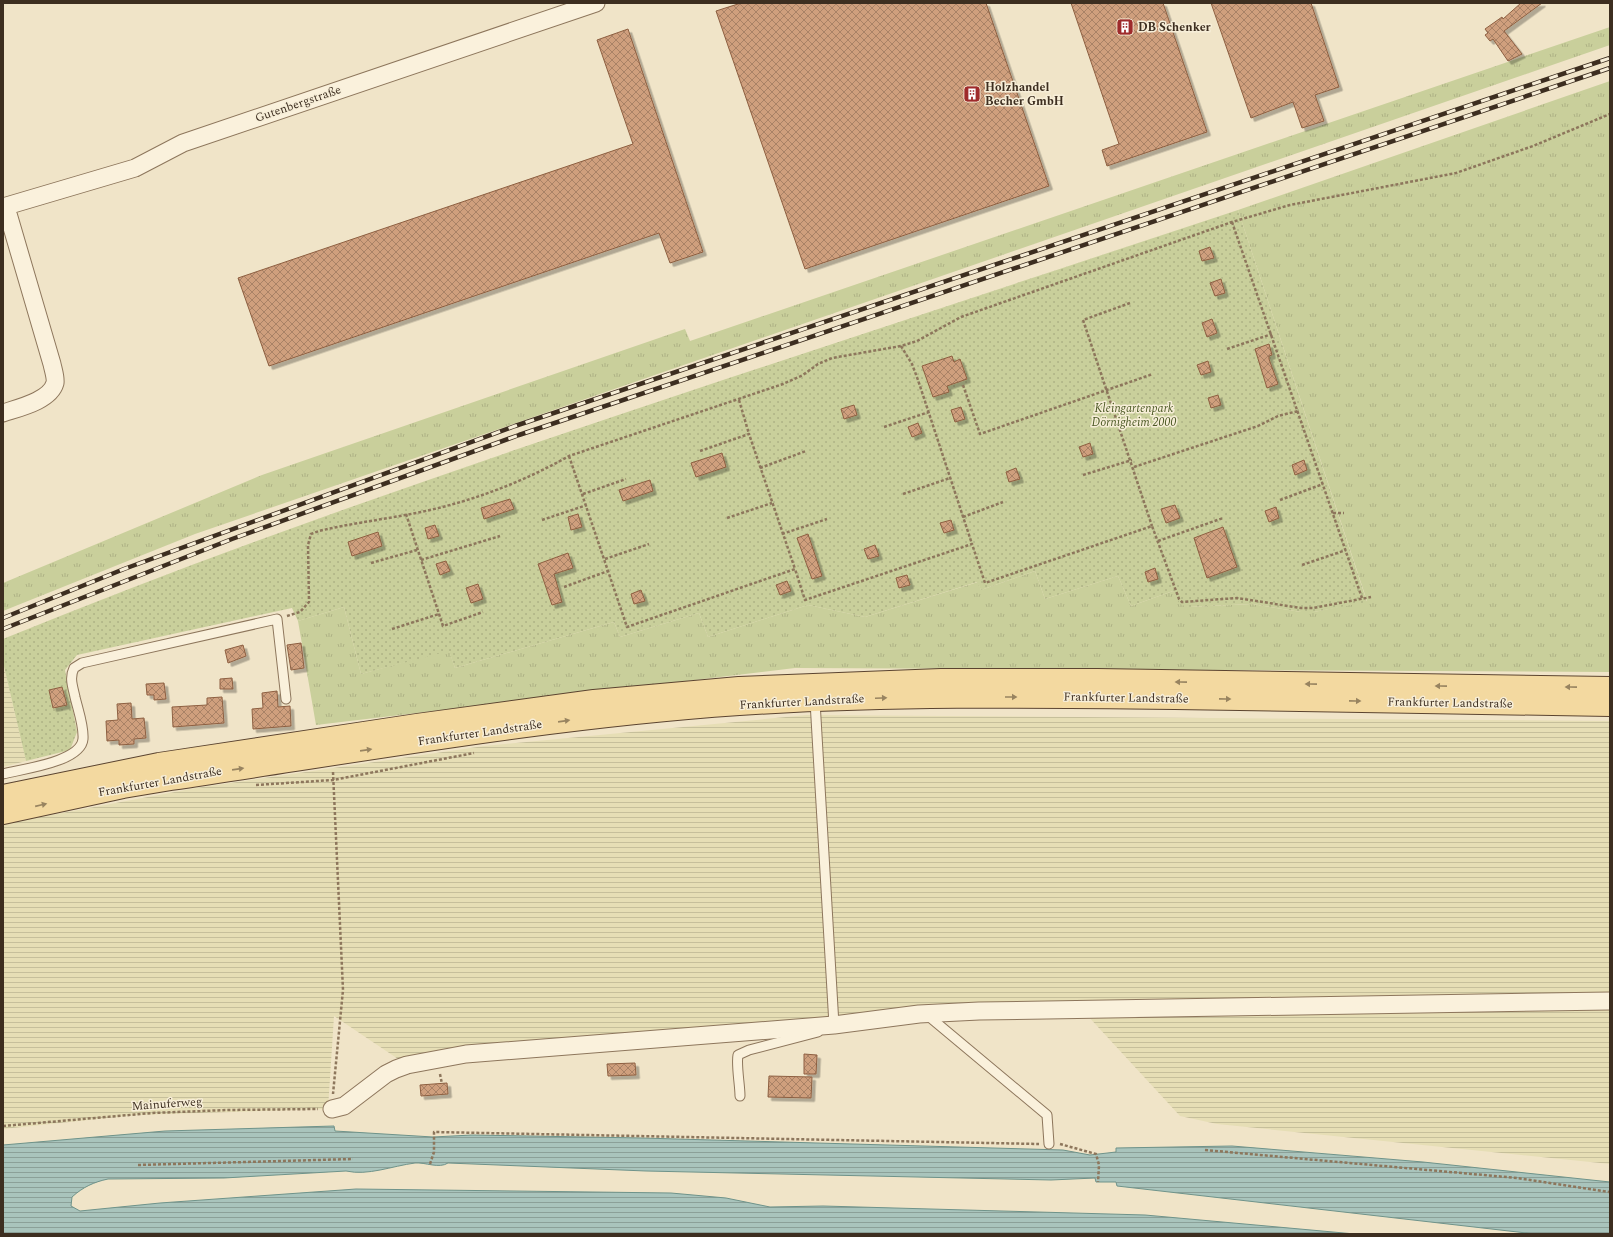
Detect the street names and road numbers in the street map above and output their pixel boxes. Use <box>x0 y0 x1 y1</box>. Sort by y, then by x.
street label: Gutenbergstraße <box>252 80 344 128</box>
street label: Frankfurter Landstraße <box>1063 687 1189 709</box>
street label: Frankfurter Landstraße <box>739 689 865 715</box>
street label: Frankfurter Landstraße <box>1387 692 1513 714</box>
street label: Frankfurter Landstraße <box>417 715 543 751</box>
street label: Frankfurter Landstraße <box>97 762 223 802</box>
street label: Mainuferweg <box>131 1092 203 1116</box>

